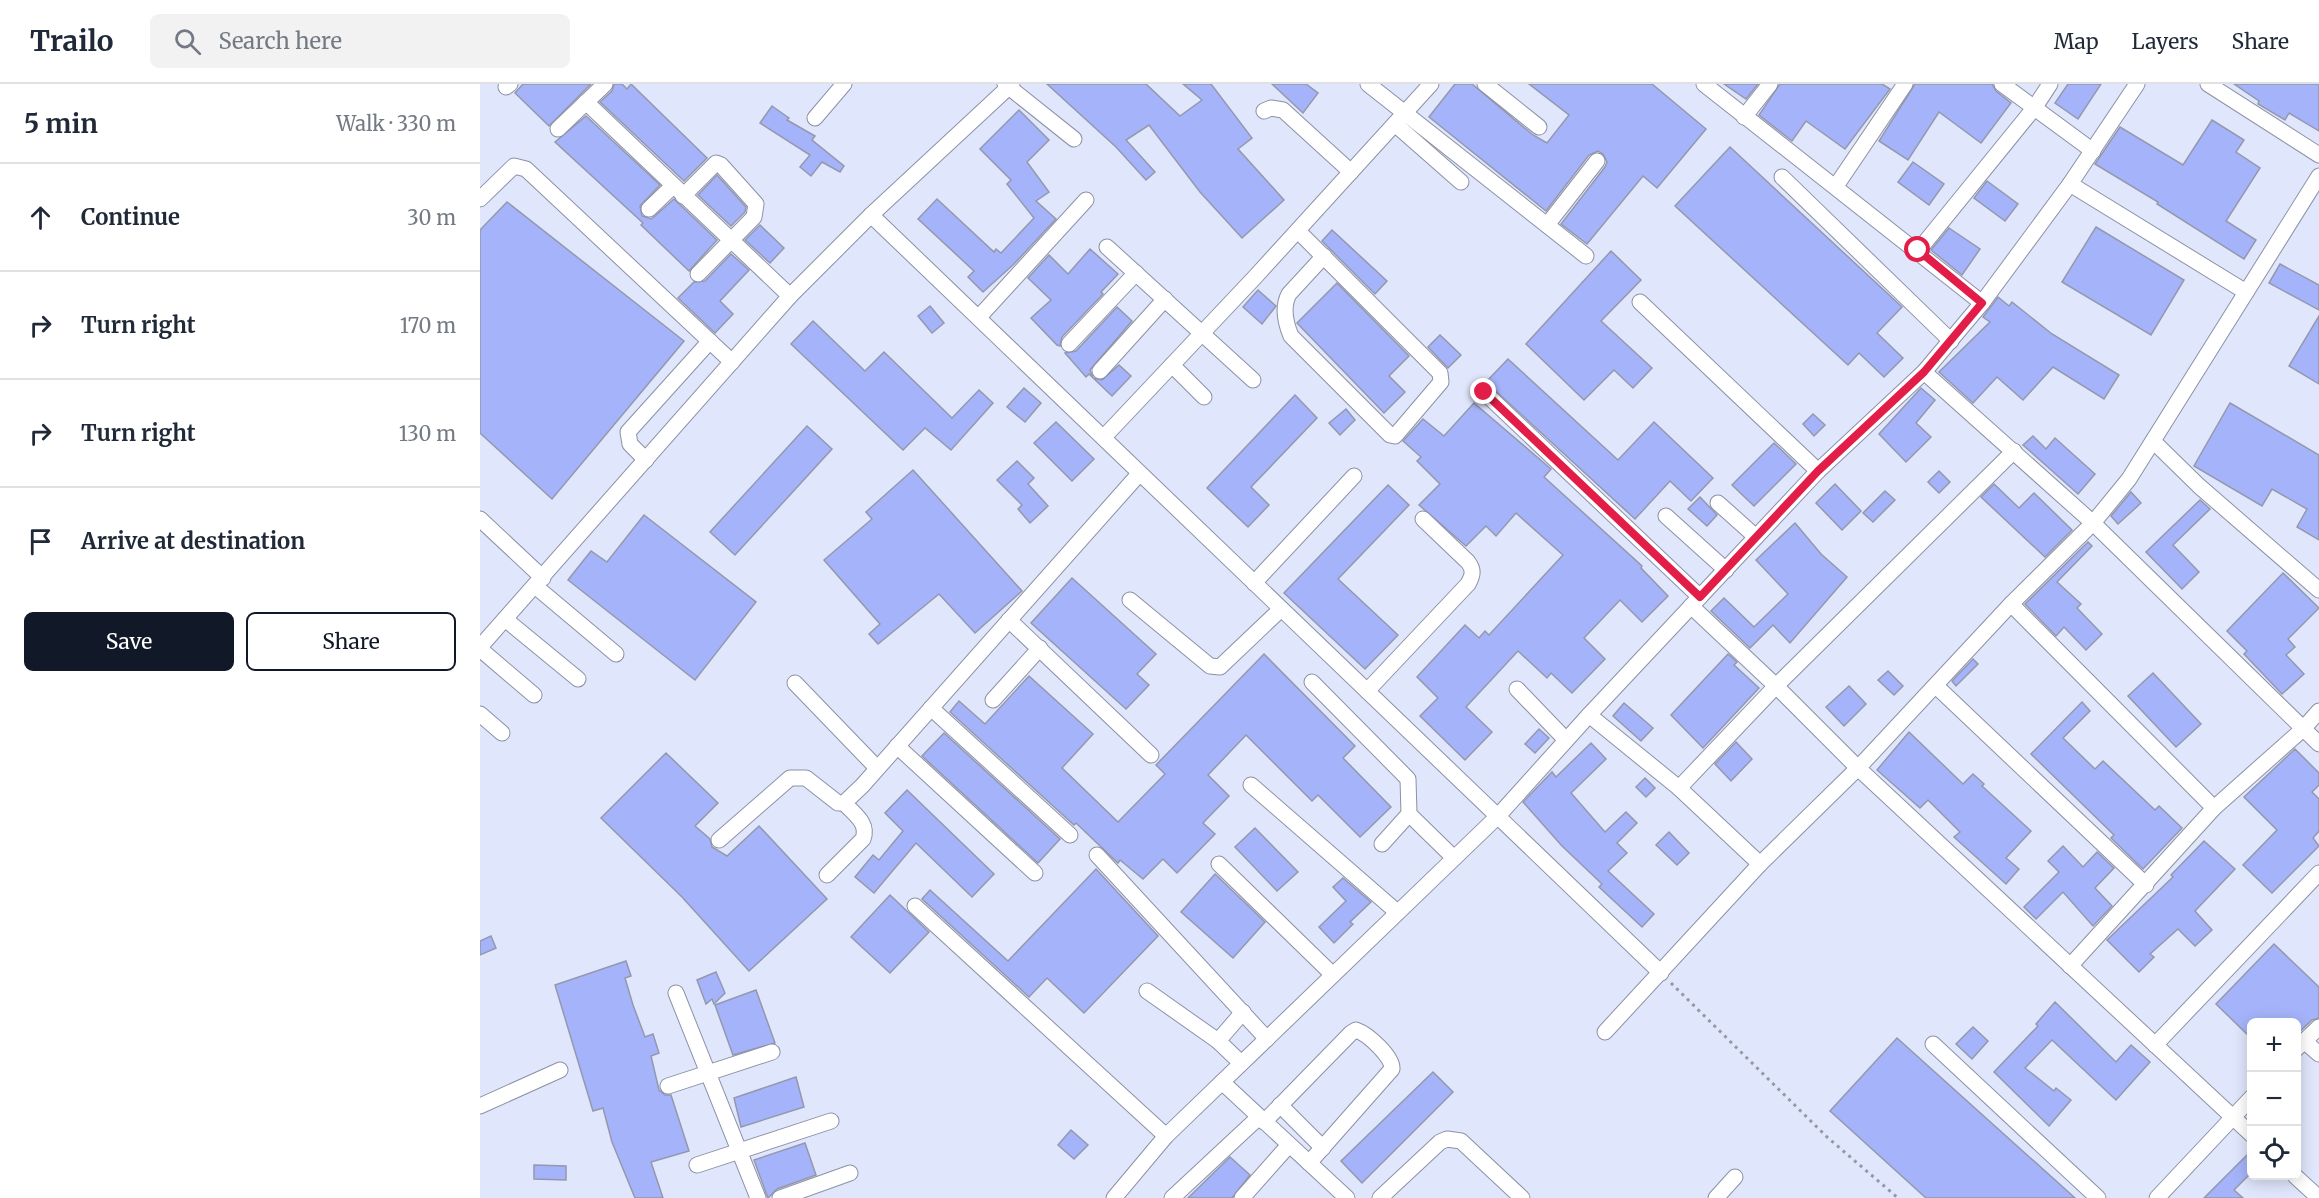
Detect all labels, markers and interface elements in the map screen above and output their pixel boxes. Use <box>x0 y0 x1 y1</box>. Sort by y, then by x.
search box <box>150 14 570 68</box>
text: Trailo <box>30 23 114 59</box>
icon: search <box>171 25 204 58</box>
text: Search here <box>219 27 342 55</box>
text: Map <box>2054 28 2099 55</box>
text: Layers <box>2132 28 2199 55</box>
text: Share <box>2232 28 2289 55</box>
text: 5 min <box>24 107 98 140</box>
text: Walk · 330 m <box>336 111 456 136</box>
icon: ahead <box>24 201 57 234</box>
text: Continue <box>81 203 180 231</box>
text: 30 m <box>407 205 456 230</box>
route start <box>1904 236 1930 262</box>
icon: right <box>24 309 57 342</box>
text: Turn right <box>81 311 195 339</box>
text: 170 m <box>400 313 456 338</box>
route end <box>1470 378 1496 404</box>
icon: right <box>24 417 57 450</box>
text: Turn right <box>81 419 195 447</box>
text: 130 m <box>399 421 456 446</box>
icon: arrive <box>24 525 57 558</box>
text: Arrive at destination <box>81 527 305 555</box>
button: Save <box>24 612 234 671</box>
button: Share <box>246 612 456 671</box>
map controls <box>2247 1018 2301 1180</box>
button: + <box>2247 1018 2301 1072</box>
button: − <box>2247 1072 2301 1126</box>
button: locate <box>2247 1126 2301 1180</box>

